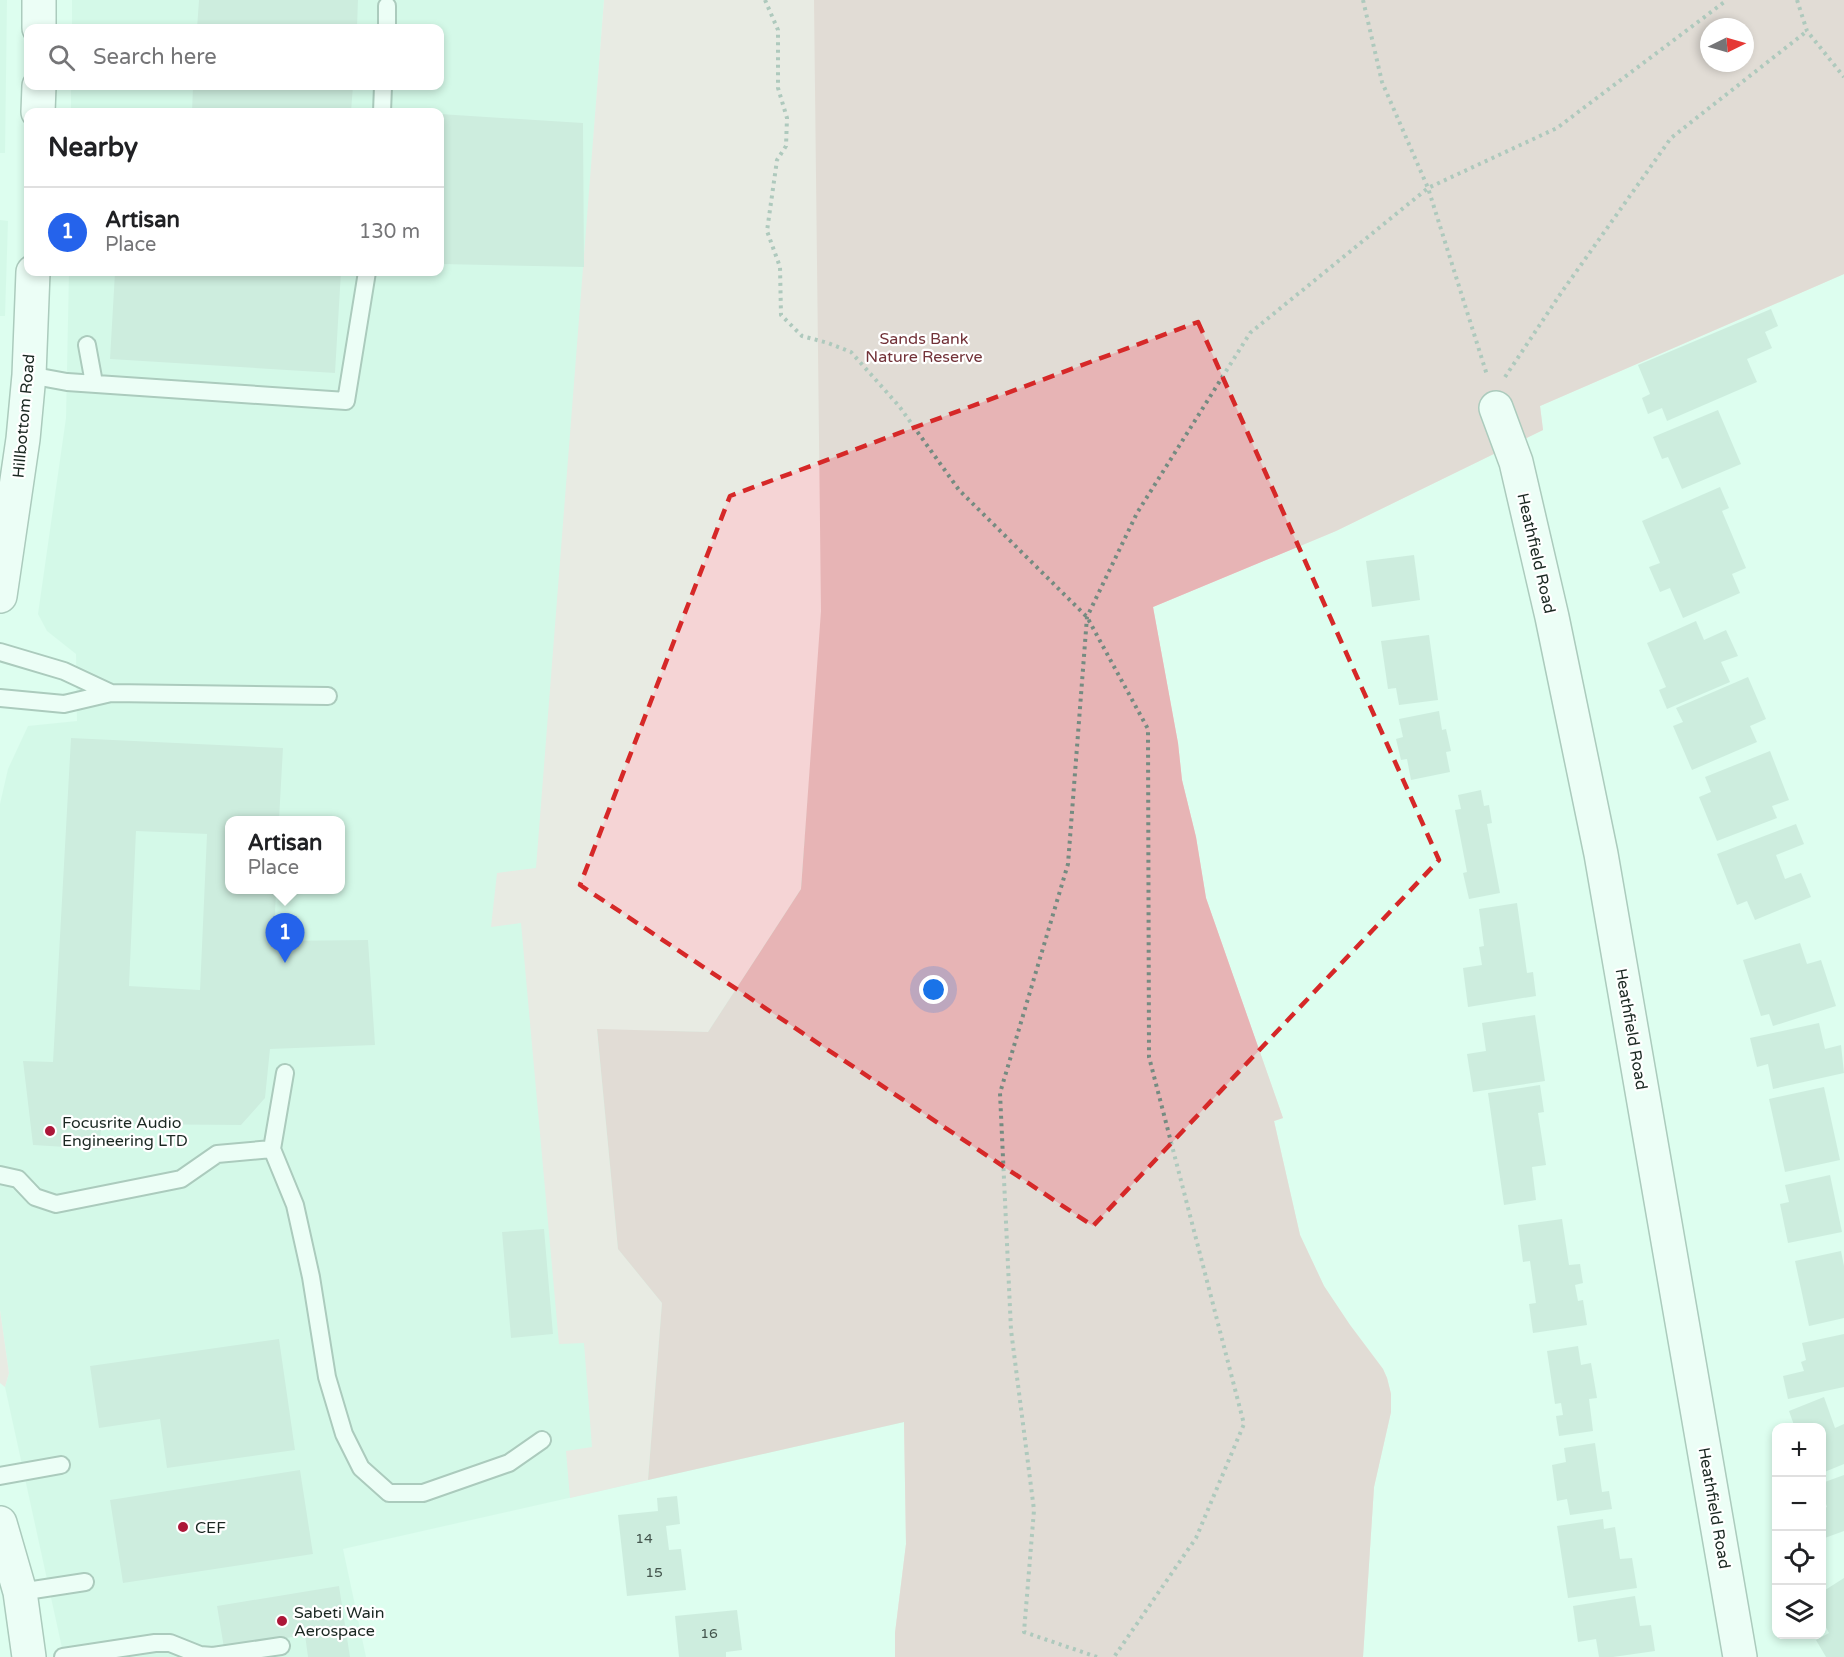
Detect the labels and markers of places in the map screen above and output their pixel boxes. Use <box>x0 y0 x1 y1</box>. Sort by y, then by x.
pin: 1 <box>266 914 304 963</box>
place label: Focusrite Audio Engineering LTD <box>62 1113 188 1151</box>
marker: Focusrite Audio Engineering LTD <box>43 1124 57 1138</box>
place label: CEF <box>195 1518 226 1538</box>
marker: CEF <box>176 1520 190 1534</box>
place label: Sabeti Wain Aerospace <box>294 1603 385 1641</box>
marker: Sabeti Wain Aerospace <box>275 1614 289 1628</box>

